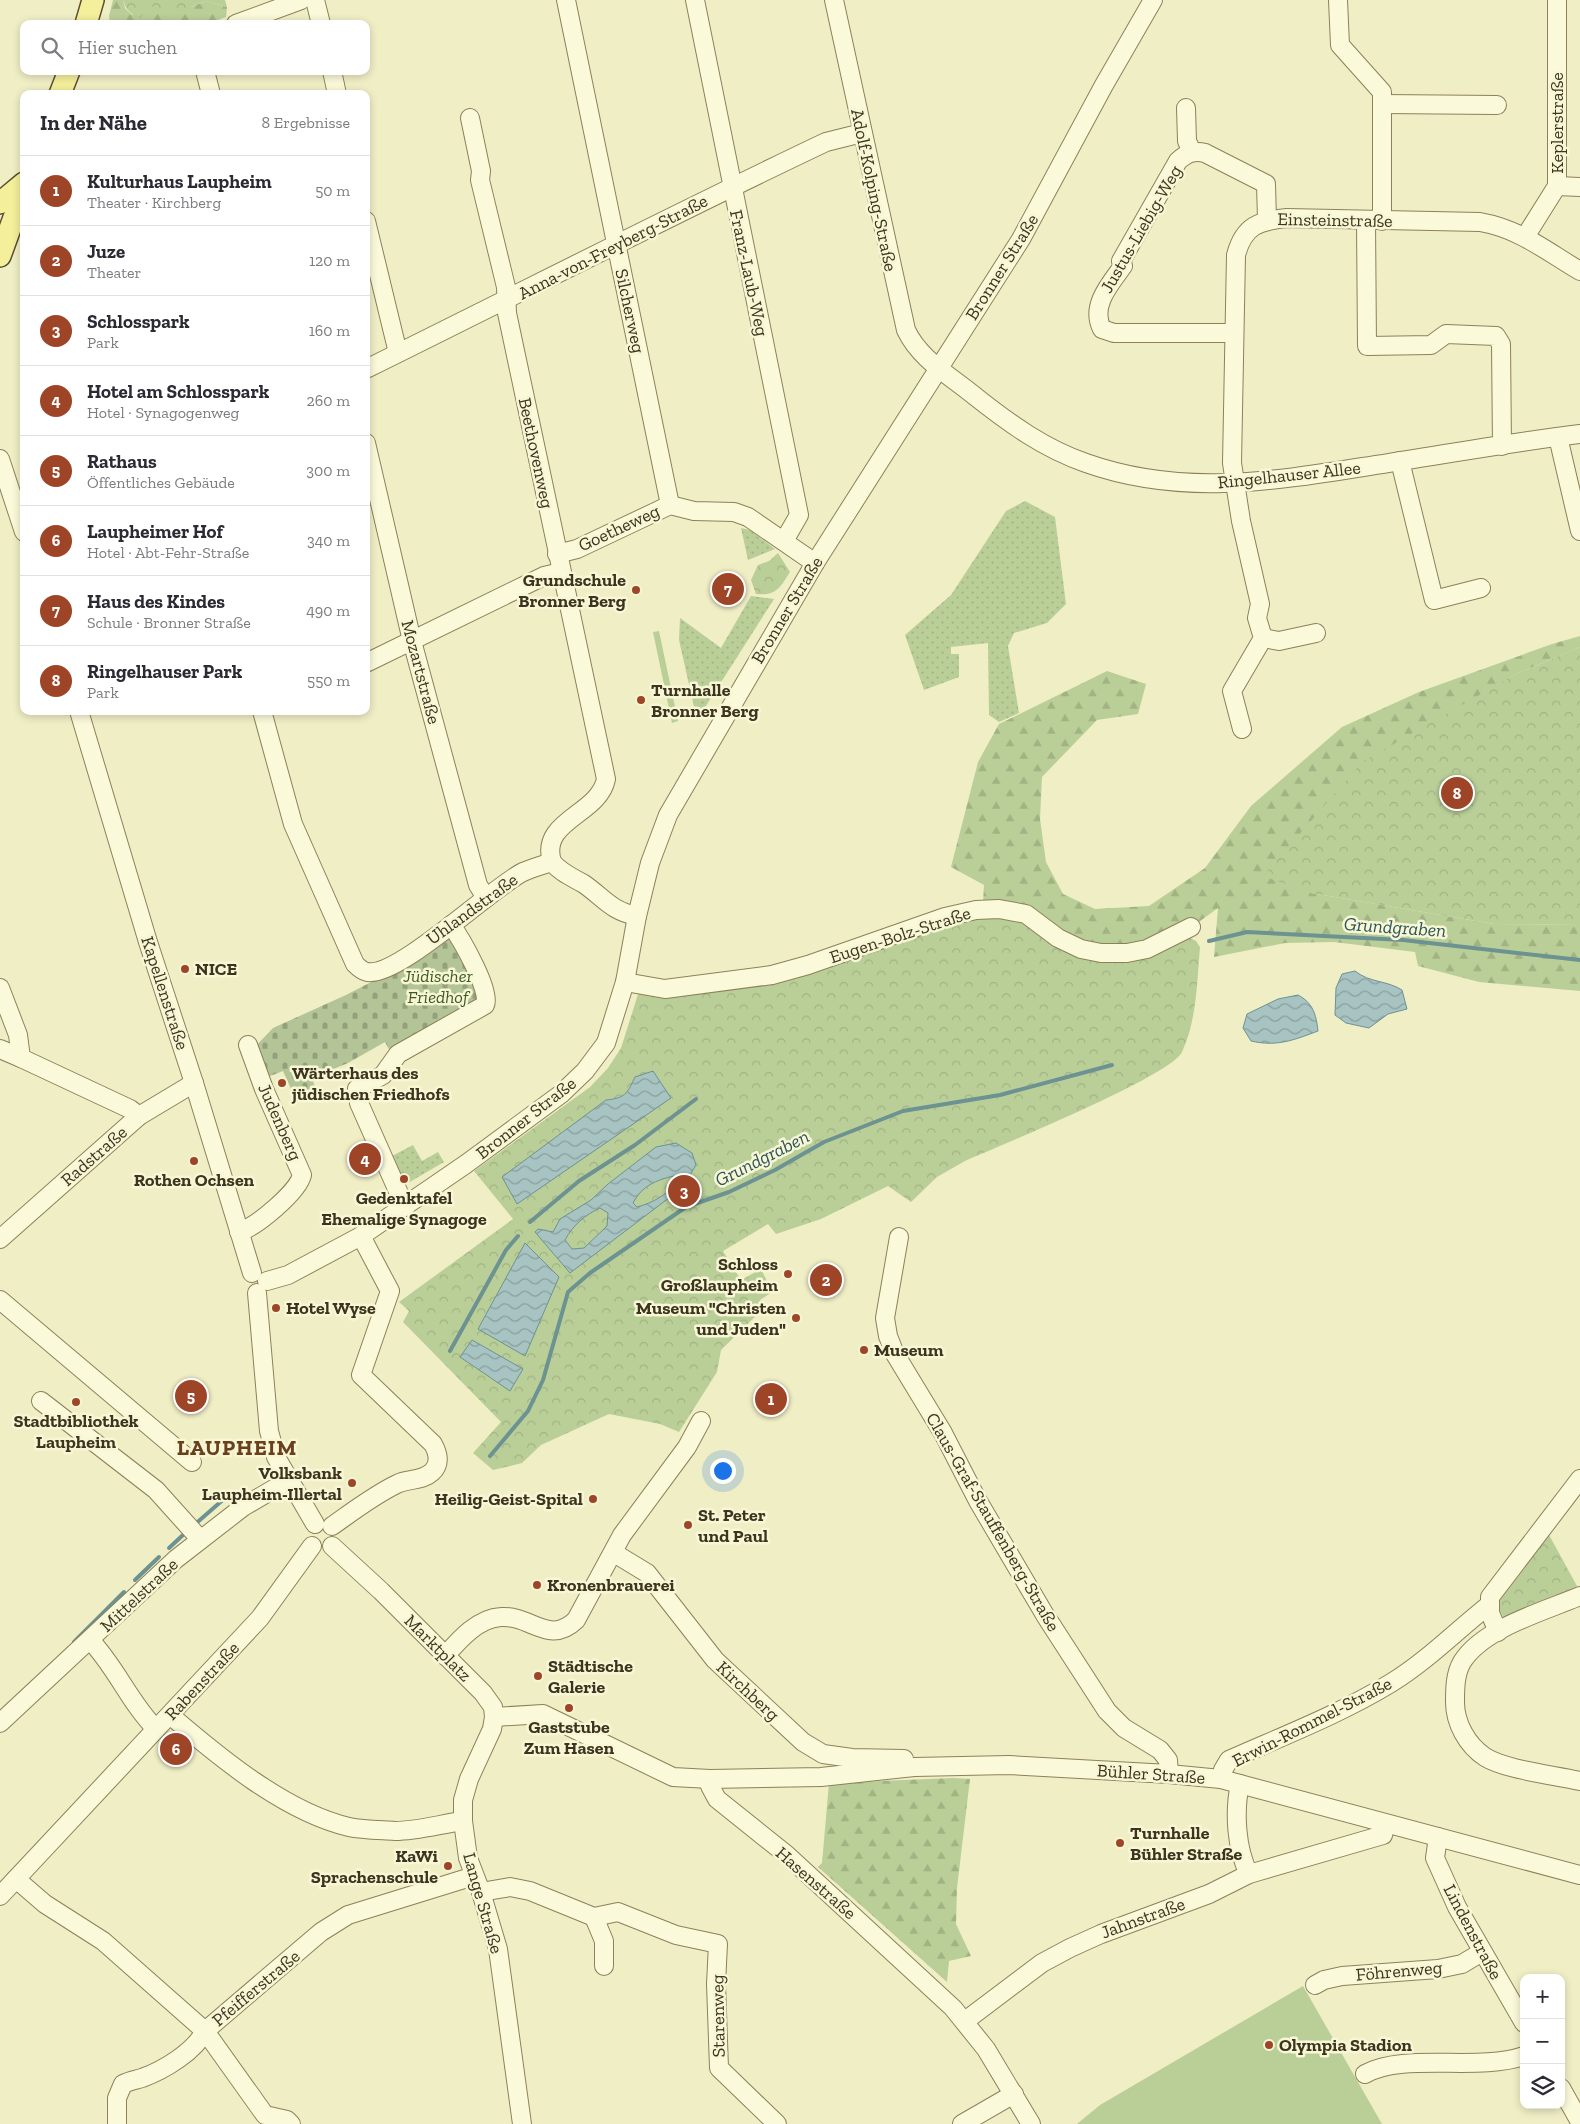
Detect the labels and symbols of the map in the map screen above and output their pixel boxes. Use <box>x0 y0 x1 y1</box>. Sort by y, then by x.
street label: Keplerstraße <box>1546 72 1568 174</box>
street label: Adolf-Kolping-Straße <box>846 107 902 273</box>
street label: Justus-Liebig-Weg <box>1096 161 1186 297</box>
street label: Anna-von-Freyberg-Straße <box>515 190 711 304</box>
street label: Franz-Laub-Weg <box>725 208 773 338</box>
street label: Einsteinstraße <box>1277 208 1393 232</box>
street label: Bronner Straße <box>961 210 1043 324</box>
street label: Silcherweg <box>610 267 650 355</box>
street label: Beethovenweg <box>514 396 559 511</box>
street label: Ringelhauser Allee <box>1216 457 1362 493</box>
street label: Goetheweg <box>575 500 663 556</box>
street label: Bronner Straße <box>746 553 828 667</box>
place label: Grundschule Bronner Berg <box>518 569 626 612</box>
pin: 7 <box>712 570 744 608</box>
marker: Grundschule Bronner Berg <box>630 584 642 596</box>
street label: Mozartstraße <box>397 617 445 727</box>
place label: Turnhalle Bronner Berg <box>651 679 759 722</box>
marker: Turnhalle Bronner Berg <box>635 694 647 706</box>
pin: 8 <box>1441 774 1473 812</box>
street label: Uhlandstraße <box>422 868 522 950</box>
street label: Eugen-Bolz-Straße <box>827 902 973 968</box>
water label: Grundgraben <box>1343 912 1447 942</box>
street label: Kapellenstraße <box>136 933 194 1053</box>
place label: NICE <box>195 958 237 980</box>
marker: NICE <box>179 963 191 975</box>
park label: Jüdischer Friedhof <box>402 965 474 1008</box>
place label: Wärterhaus des jüdischen Friedhofs <box>291 1062 450 1105</box>
street label: Bronner Straße <box>472 1072 580 1164</box>
marker: Wärterhaus des jüdischen Friedhofs <box>276 1077 288 1089</box>
street label: Judenberg <box>253 1080 307 1164</box>
street label: Radstraße <box>56 1121 132 1191</box>
water label: Grundgraben <box>711 1124 813 1192</box>
pin: 4 <box>349 1140 381 1178</box>
marker: Rothen Ochsen <box>188 1155 200 1167</box>
place label: Rothen Ochsen <box>134 1169 255 1191</box>
pin: 3 <box>668 1172 700 1210</box>
marker: Gedenktafel Ehemalige Synagoge <box>398 1173 410 1185</box>
place label: Gedenktafel Ehemalige Synagoge <box>321 1187 487 1230</box>
place label: Schloss Großlaupheim <box>661 1253 778 1296</box>
pin: 2 <box>810 1261 842 1299</box>
marker: Schloss Großlaupheim <box>782 1268 794 1280</box>
place label: Hotel Wyse <box>286 1297 376 1319</box>
place label: Museum "Christen und Juden" <box>636 1297 786 1340</box>
marker: Hotel Wyse <box>270 1302 282 1314</box>
marker: Museum "Christen und Juden" <box>790 1312 802 1324</box>
place label: Museum <box>874 1339 944 1361</box>
marker: Museum <box>858 1344 870 1356</box>
pin: 5 <box>175 1377 207 1415</box>
pin: 1 <box>755 1380 787 1418</box>
marker: Stadtbibliothek Laupheim <box>70 1396 82 1408</box>
street label: Claus-Graf-Stauffenberg-Straße <box>921 1409 1065 1635</box>
place label: Stadtbibliothek Laupheim <box>13 1410 139 1453</box>
district label: LAUPHEIM <box>177 1434 297 1461</box>
your location <box>710 1458 736 1484</box>
place label: Volksbank Laupheim-Illertal <box>202 1462 342 1505</box>
marker: Volksbank Laupheim-Illertal <box>346 1477 358 1489</box>
place label: Heilig-Geist-Spital <box>435 1488 583 1510</box>
marker: Heilig-Geist-Spital <box>587 1493 599 1505</box>
place label: St. Peter und Paul <box>698 1504 768 1547</box>
marker: St. Peter und Paul <box>682 1519 694 1531</box>
street label: Mittelstraße <box>95 1553 183 1637</box>
place label: Kronenbrauerei <box>547 1574 675 1596</box>
marker: Kronenbrauerei <box>531 1579 543 1591</box>
street label: Marktplatz <box>400 1610 476 1686</box>
street label: Rabenstraße <box>160 1637 244 1725</box>
place label: Städtische Galerie <box>548 1655 633 1698</box>
street label: Kirchberg <box>712 1656 784 1726</box>
marker: Städtische Galerie <box>532 1670 544 1682</box>
street label: Erwin-Rommel-Straße <box>1229 1672 1395 1772</box>
marker: Gaststube Zum Hasen <box>563 1702 575 1714</box>
place label: Gaststube Zum Hasen <box>524 1716 614 1759</box>
pin: 6 <box>160 1730 192 1768</box>
street label: Bühler Straße <box>1096 1759 1206 1789</box>
place label: Turnhalle Bühler Straße <box>1130 1822 1243 1865</box>
marker: Turnhalle Bühler Straße <box>1114 1837 1126 1849</box>
street label: Hasenstraße <box>771 1842 861 1924</box>
place label: KaWi Sprachenschule <box>311 1845 439 1888</box>
street label: Lange Straße <box>458 1850 508 1956</box>
marker: KaWi Sprachenschule <box>442 1860 454 1872</box>
street label: Lindenstraße <box>1439 1881 1507 1983</box>
street label: Jahnstraße <box>1098 1893 1188 1943</box>
street label: Pfeifferstraße <box>208 1945 304 2031</box>
street label: Föhrenweg <box>1355 1956 1443 1986</box>
street label: Starenweg <box>706 1974 730 2058</box>
place label: Olympia Stadion <box>1279 2034 1412 2056</box>
marker: Olympia Stadion <box>1263 2039 1275 2051</box>

